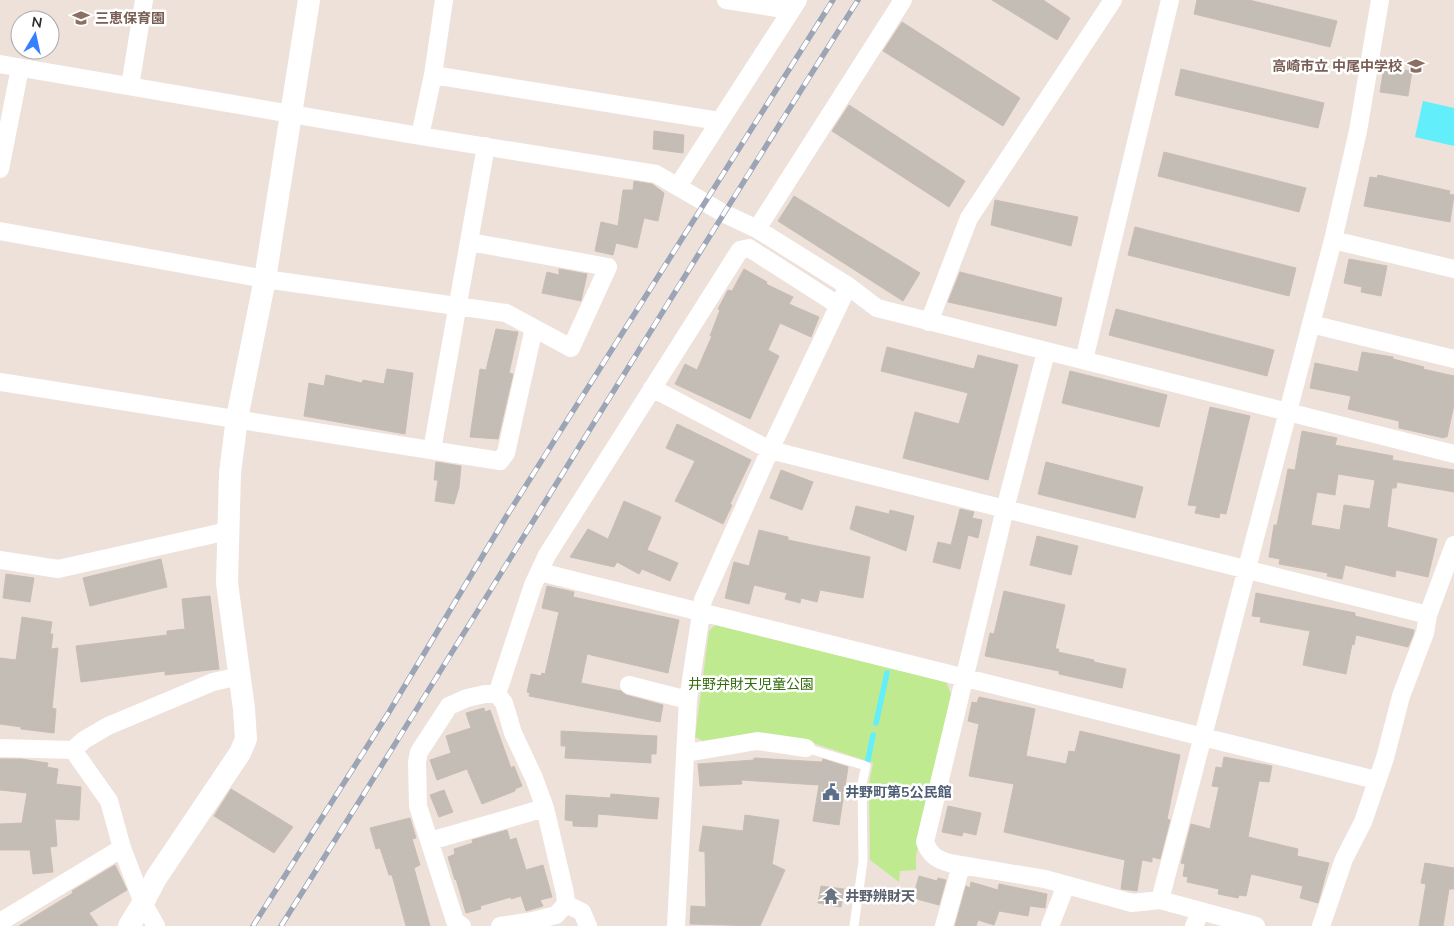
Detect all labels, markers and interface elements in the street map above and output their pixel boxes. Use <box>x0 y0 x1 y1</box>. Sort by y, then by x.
school or university icon: 三恵保育園 <box>71 8 91 28</box>
place label: 三恵保育園 <box>95 9 165 27</box>
north arrow <box>10 10 60 60</box>
text: N <box>30 12 44 32</box>
school or university icon: 高崎市立 中尾中学校 <box>1406 56 1426 76</box>
place label: 高崎市立 中尾中学校 <box>1272 57 1402 75</box>
park label: 井野弁財天児童公園 <box>688 675 814 693</box>
public building icon: 井野町第5公民館 <box>821 782 841 802</box>
place label: 井野町第5公民館 <box>845 783 951 801</box>
temple icon: 井野辨財天 <box>821 886 841 906</box>
place label: 井野辨財天 <box>845 887 915 905</box>

